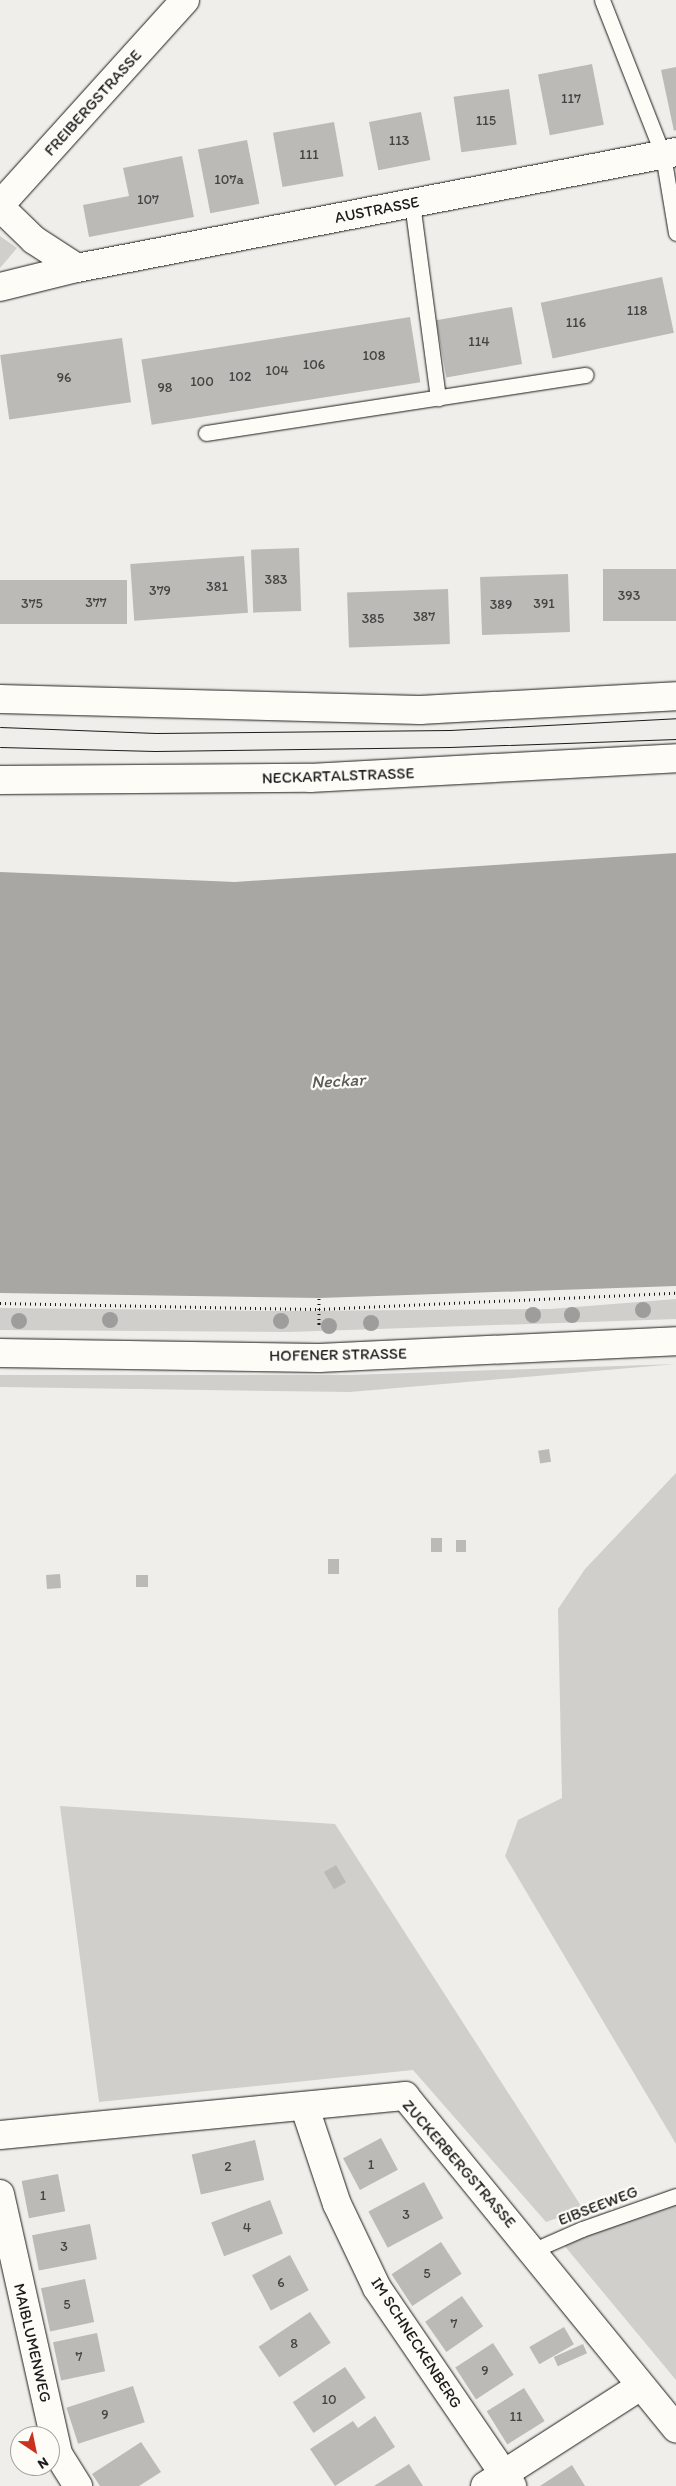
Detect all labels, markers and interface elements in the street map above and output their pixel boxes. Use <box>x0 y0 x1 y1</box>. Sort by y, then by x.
street label: FREIBERGSTRASSE <box>40 46 146 160</box>
house number: 117 <box>561 91 581 107</box>
house number: 115 <box>476 113 496 129</box>
house number: 113 <box>389 133 409 149</box>
house number: 111 <box>299 147 319 163</box>
house number: 107a <box>214 172 244 188</box>
house number: 107 <box>137 192 159 208</box>
street label: AUSTRASSE <box>333 192 421 228</box>
house number: 118 <box>627 303 647 319</box>
house number: 116 <box>566 315 586 331</box>
house number: 114 <box>468 334 490 350</box>
house number: 108 <box>363 348 385 364</box>
house number: 106 <box>303 357 325 373</box>
house number: 104 <box>265 363 289 379</box>
house number: 102 <box>229 369 251 385</box>
house number: 96 <box>57 370 71 386</box>
house number: 100 <box>190 374 214 390</box>
house number: 98 <box>158 380 172 396</box>
house number: 383 <box>265 572 287 588</box>
house number: 381 <box>206 579 228 595</box>
house number: 379 <box>149 583 171 599</box>
house number: 393 <box>618 588 640 604</box>
house number: 377 <box>85 595 107 611</box>
house number: 375 <box>21 596 43 612</box>
house number: 391 <box>533 596 555 612</box>
house number: 389 <box>490 597 512 613</box>
house number: 387 <box>413 609 435 625</box>
house number: 385 <box>362 611 384 627</box>
street label: NECKARTALSTRASSE <box>262 764 414 788</box>
water label: Neckar <box>310 1069 366 1093</box>
street label: HOFENER STRASSE <box>269 1344 407 1366</box>
street label: ZUCKERBERGSTRASSE <box>398 2096 520 2232</box>
house number: 1 <box>368 2157 374 2173</box>
house number: 2 <box>224 2159 232 2175</box>
street label: EIBSEEWEG <box>555 2182 641 2230</box>
house number: 1 <box>40 2188 46 2204</box>
house number: 3 <box>402 2207 410 2223</box>
house number: 4 <box>243 2220 251 2236</box>
house number: 3 <box>60 2239 68 2255</box>
house number: 5 <box>423 2266 431 2282</box>
street label: IM SCHNECKENBERG <box>366 2274 466 2412</box>
house number: 6 <box>277 2275 285 2291</box>
street label: MAIBLUMENWEG <box>9 2282 55 2404</box>
house number: 5 <box>63 2297 71 2313</box>
house number: 7 <box>451 2316 457 2332</box>
house number: 8 <box>290 2336 298 2352</box>
house number: 7 <box>76 2349 82 2365</box>
house number: 9 <box>481 2363 489 2379</box>
house number: 10 <box>321 2392 337 2408</box>
house number: 9 <box>101 2407 109 2423</box>
house number: 11 <box>510 2409 522 2425</box>
north arrow <box>10 2426 60 2476</box>
text: N <box>34 2453 52 2473</box>

